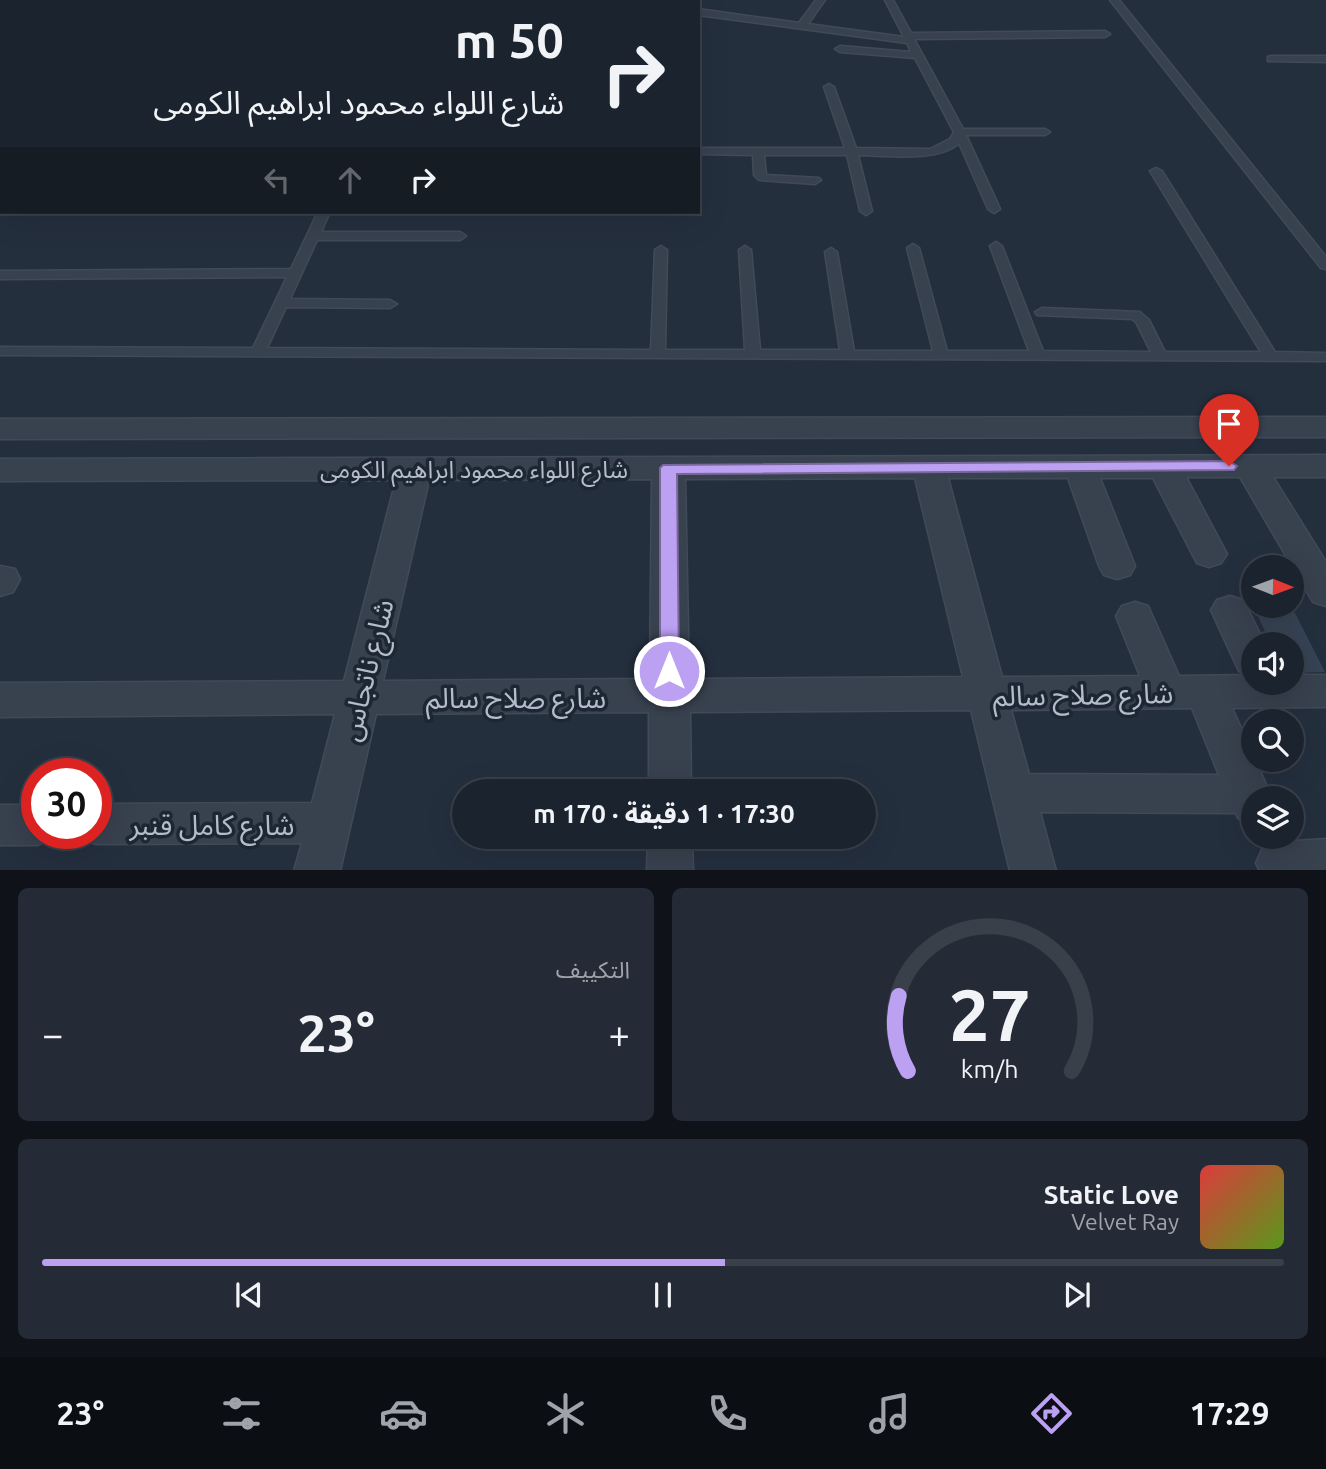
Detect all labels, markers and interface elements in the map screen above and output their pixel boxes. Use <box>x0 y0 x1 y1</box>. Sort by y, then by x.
text: 50 m <box>455 12 564 67</box>
icon: right <box>588 28 679 119</box>
text: شارع اللواء محمود ابراهيم الكومى <box>153 84 564 120</box>
icon: left <box>258 161 296 199</box>
icon: ahead <box>331 161 369 199</box>
icon: right <box>404 161 442 199</box>
pin <box>1199 394 1259 466</box>
icon: arrive <box>1210 405 1248 443</box>
street label: شارع اللواء محمود ابراهيم الكومى <box>320 456 628 487</box>
north arrow <box>1241 555 1304 618</box>
map controls <box>1241 555 1304 849</box>
street label: شارع ناتجاس <box>333 596 404 745</box>
button: sound <box>1241 632 1304 695</box>
position arrow <box>632 634 706 708</box>
street label: شارع صلاح سالم <box>993 677 1174 718</box>
street label: شارع صلاح سالم <box>426 682 606 720</box>
button: search <box>1241 709 1304 772</box>
speed limit sign: 30 <box>21 758 112 849</box>
button: layers <box>1241 786 1304 849</box>
text: 17:30 · 1 دقيقة · 170 m <box>533 799 795 828</box>
street label: شارع كامل قنبر <box>128 809 295 846</box>
text: التكييف <box>556 957 630 982</box>
text: 27 <box>949 973 1031 1055</box>
text: 23° <box>297 1004 375 1062</box>
text: − <box>42 1013 63 1055</box>
text: + <box>609 1013 630 1055</box>
text: km/h <box>961 1054 1019 1082</box>
text: Static Love <box>1044 1180 1179 1209</box>
text: Velvet Ray <box>1071 1209 1179 1234</box>
icon: previous <box>230 1276 268 1314</box>
icon: pause <box>644 1276 682 1314</box>
icon: next <box>1058 1276 1096 1314</box>
icon: filters <box>217 1389 266 1438</box>
icon: car <box>379 1389 428 1438</box>
icon: climate <box>541 1389 590 1438</box>
icon: phone <box>703 1389 752 1438</box>
icon: music <box>865 1389 914 1438</box>
icon: directions <box>1027 1389 1076 1438</box>
text: 23° <box>57 1395 104 1431</box>
text: 17:29 <box>1189 1395 1269 1431</box>

